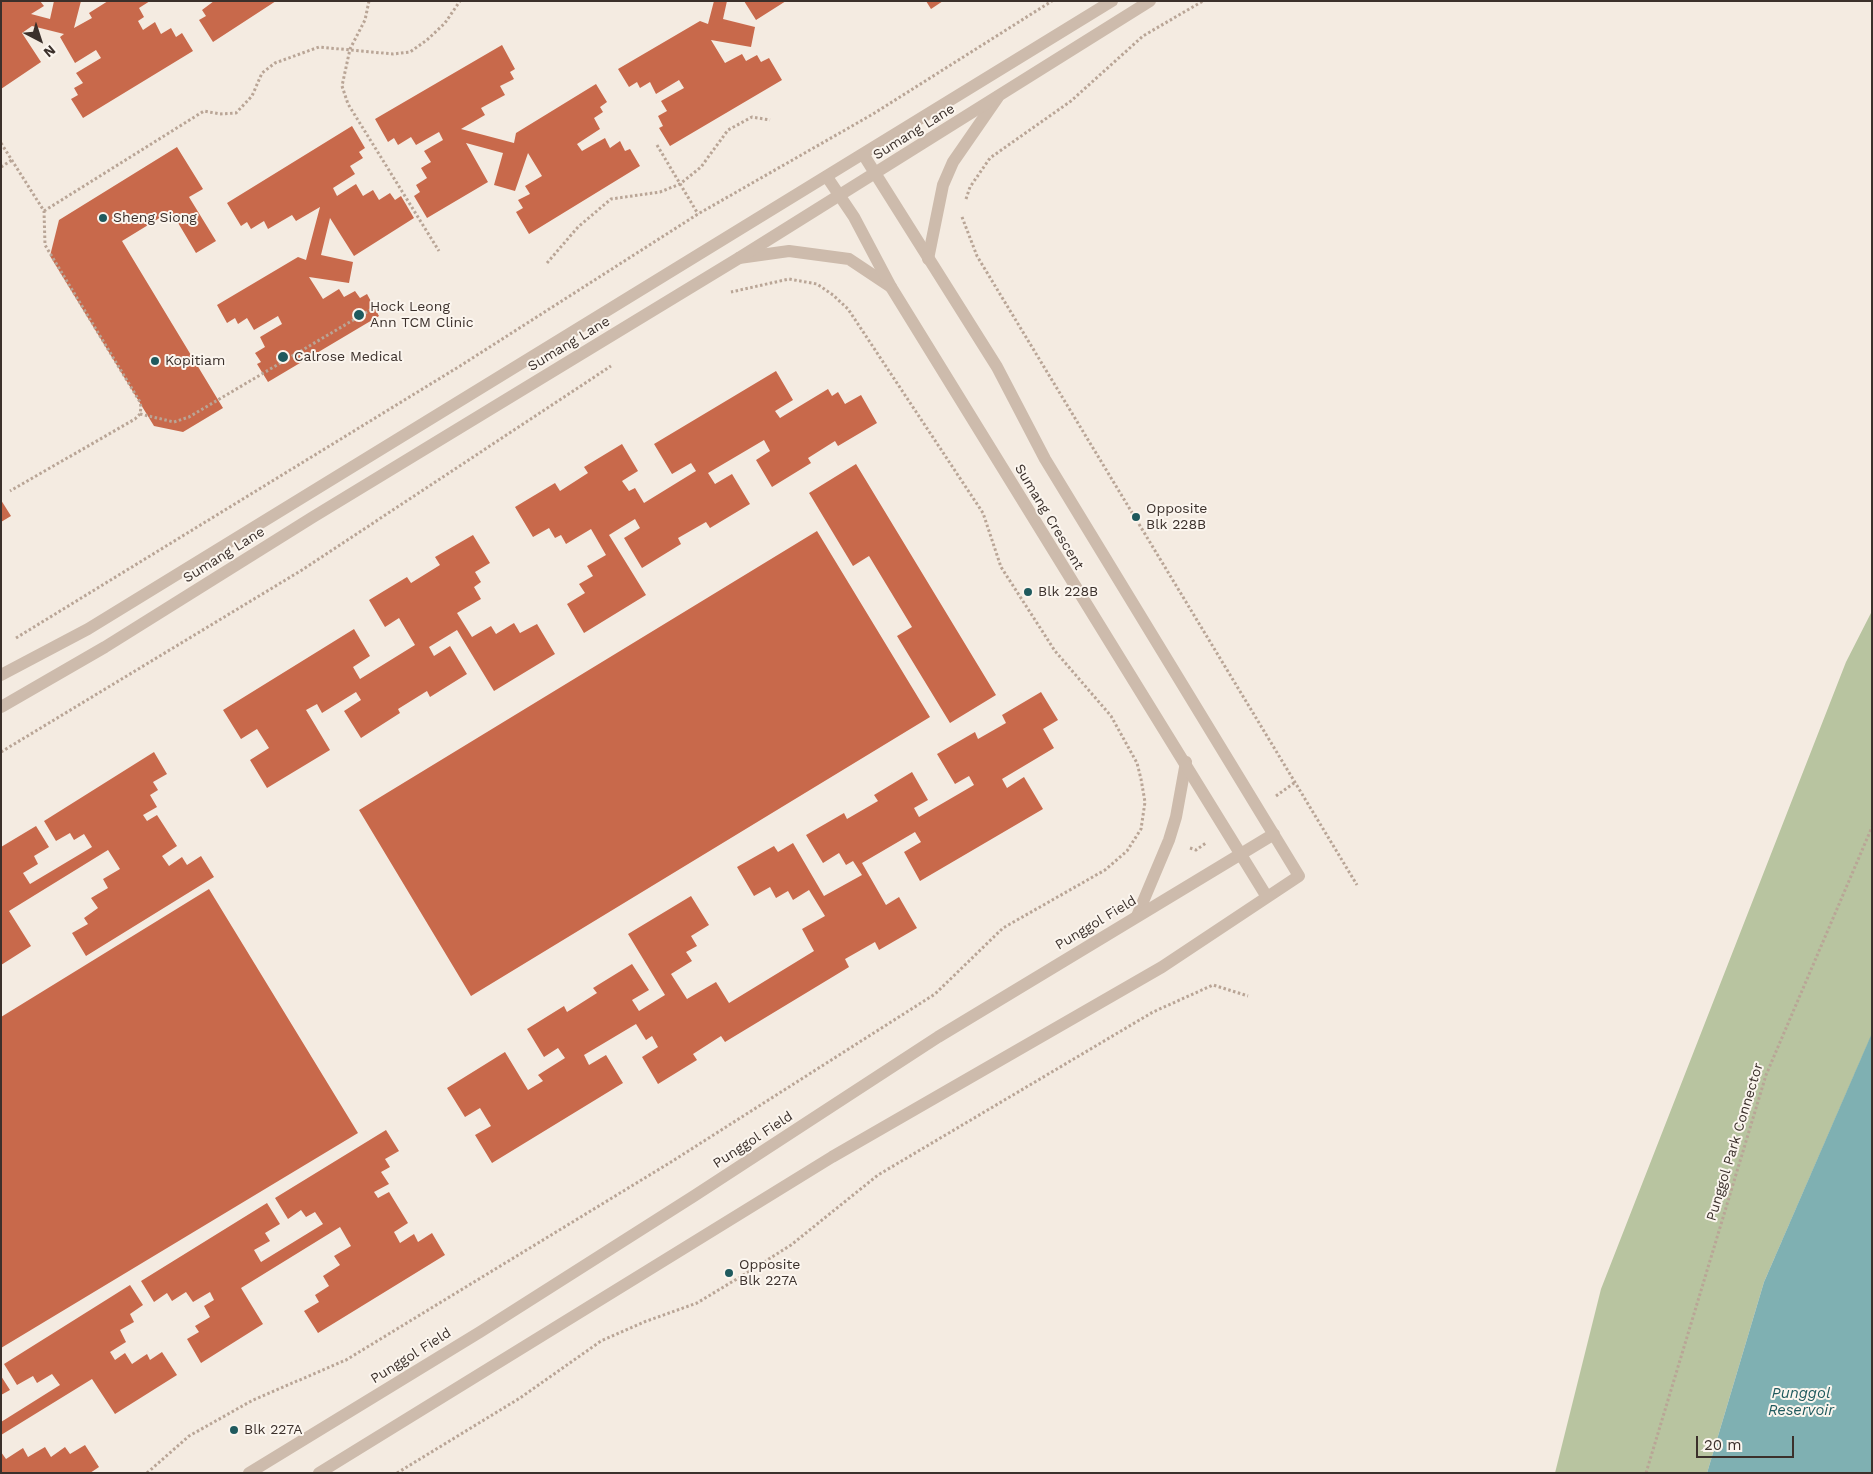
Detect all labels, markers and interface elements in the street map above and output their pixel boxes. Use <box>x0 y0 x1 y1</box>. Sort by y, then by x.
north arrow <box>15 15 65 65</box>
text: N <box>41 42 59 61</box>
street label: Sumang Lane <box>870 100 958 164</box>
place label: Sheng Siong <box>113 210 197 226</box>
marker: Sheng Siong <box>97 212 109 224</box>
place label: Hock Leong Ann TCM Clinic <box>370 299 474 332</box>
marker: Hock Leong Ann TCM Clinic <box>352 308 366 322</box>
street label: Sumang Lane <box>525 313 613 375</box>
place label: Calrose Medical <box>294 349 402 365</box>
marker: Calrose Medical <box>276 350 290 364</box>
place label: Kopitiam <box>165 353 225 369</box>
marker: Kopitiam <box>149 355 161 367</box>
street label: Sumang Crescent <box>1011 461 1087 573</box>
place label: Opposite Blk 228B <box>1146 501 1207 534</box>
marker: Opposite Blk 228B <box>1130 511 1142 523</box>
street label: Sumang Lane <box>180 523 268 587</box>
place label: Blk 228B <box>1038 584 1098 600</box>
marker: Blk 228B <box>1022 586 1034 598</box>
street label: Punggol Field <box>1052 892 1140 954</box>
street label: Punggol Park Connector <box>1703 1061 1767 1223</box>
street label: Punggol Field <box>710 1108 796 1172</box>
place label: Opposite Blk 227A <box>739 1257 800 1290</box>
marker: Opposite Blk 227A <box>723 1267 735 1279</box>
street label: Punggol Field <box>368 1325 454 1387</box>
water label: Punggol Reservoir <box>1768 1385 1834 1420</box>
place label: Blk 227A <box>244 1422 303 1438</box>
marker: Blk 227A <box>228 1424 240 1436</box>
scale bar <box>1698 1426 1796 1458</box>
text: 20 m <box>1704 1436 1742 1454</box>

